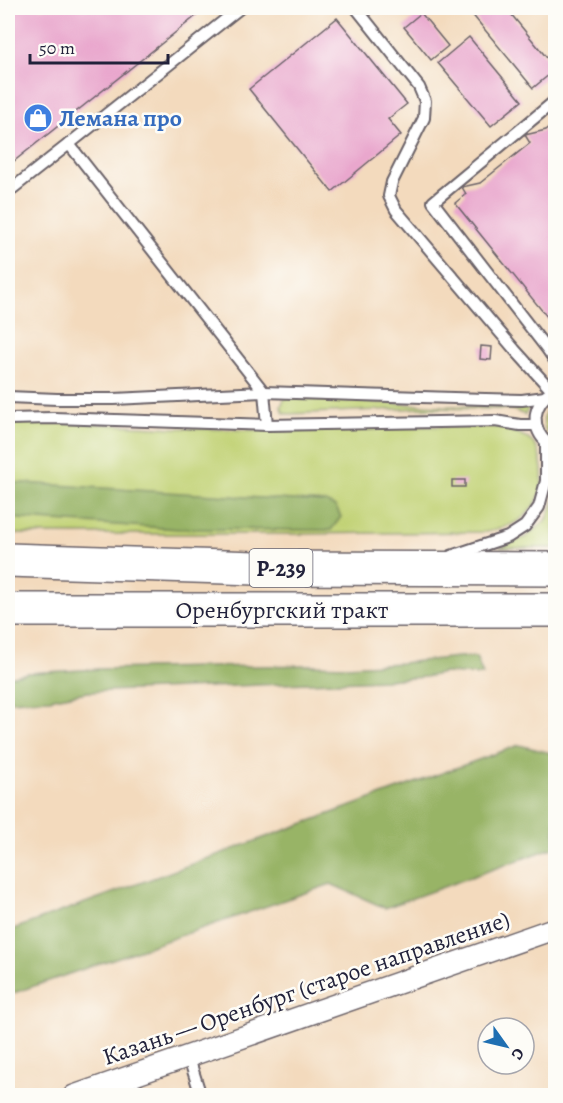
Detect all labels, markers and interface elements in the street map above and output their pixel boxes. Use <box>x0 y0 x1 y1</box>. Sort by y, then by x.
scale bar <box>30 27 168 65</box>
text: 50 m <box>39 36 75 60</box>
shop icon: Лемана про <box>22 102 54 134</box>
place label: Лемана про <box>59 102 182 134</box>
road number: Р-239 <box>250 549 312 587</box>
street label: Оренбургский тракт <box>175 594 389 626</box>
street label: Казань — Оренбург (старое направление) <box>98 903 514 1073</box>
north arrow <box>476 1016 536 1076</box>
text: С <box>506 1044 529 1064</box>

